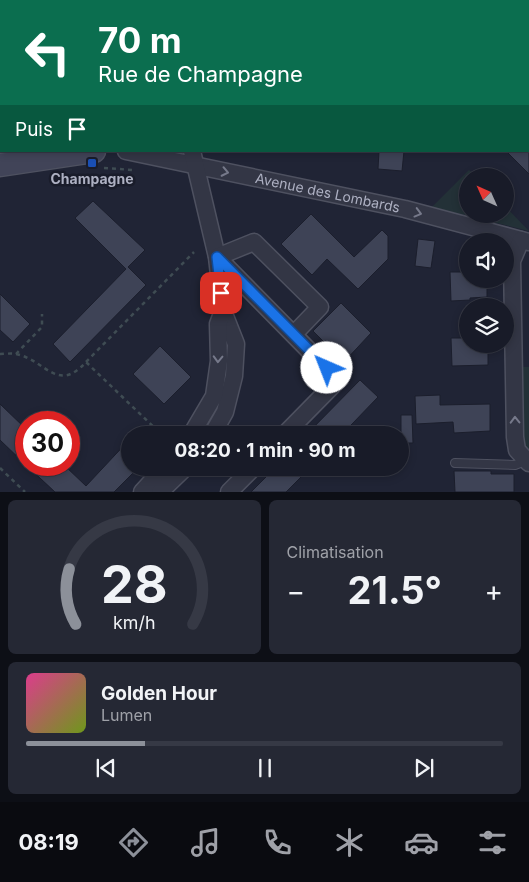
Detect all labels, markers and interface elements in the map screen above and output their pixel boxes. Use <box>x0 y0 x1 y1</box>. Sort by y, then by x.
text: 70 m <box>98 19 182 61</box>
icon: left <box>15 20 80 85</box>
text: Rue de Champagne <box>98 61 303 87</box>
icon: arrive <box>63 115 91 143</box>
text: Puis <box>15 118 53 141</box>
marker: Champagne <box>86 157 98 169</box>
one-way arrow <box>221 166 230 177</box>
north arrow <box>459 168 514 222</box>
map controls <box>459 168 514 353</box>
street label: Avenue des Lombards <box>254 169 402 216</box>
place label: Champagne <box>51 170 133 187</box>
one-way arrow <box>414 207 423 218</box>
button: sound <box>459 233 514 288</box>
pin <box>200 272 242 314</box>
icon: arrive <box>207 279 235 307</box>
button: layers <box>459 298 514 353</box>
position arrow <box>300 341 352 393</box>
one-way arrow <box>213 356 223 363</box>
speed limit sign: 30 <box>15 411 80 476</box>
one-way arrow <box>509 415 520 423</box>
text: 08:20 · 1 min · 90 m <box>175 439 356 462</box>
text: Climatisation <box>287 542 384 562</box>
text: 28 <box>101 553 168 616</box>
text: 21.5° <box>348 567 442 613</box>
text: − <box>287 574 305 608</box>
text: + <box>484 574 503 608</box>
text: km/h <box>113 612 155 633</box>
text: Golden Hour <box>101 682 217 705</box>
text: Lumen <box>101 705 152 725</box>
icon: previous <box>92 754 120 782</box>
icon: pause <box>251 754 279 782</box>
icon: next <box>410 754 438 782</box>
icon: directions <box>116 825 151 860</box>
icon: music <box>188 825 223 860</box>
icon: phone <box>260 825 295 860</box>
icon: climate <box>332 825 367 860</box>
icon: car <box>404 825 439 860</box>
icon: filters <box>475 825 510 860</box>
text: 08:19 <box>18 829 79 855</box>

